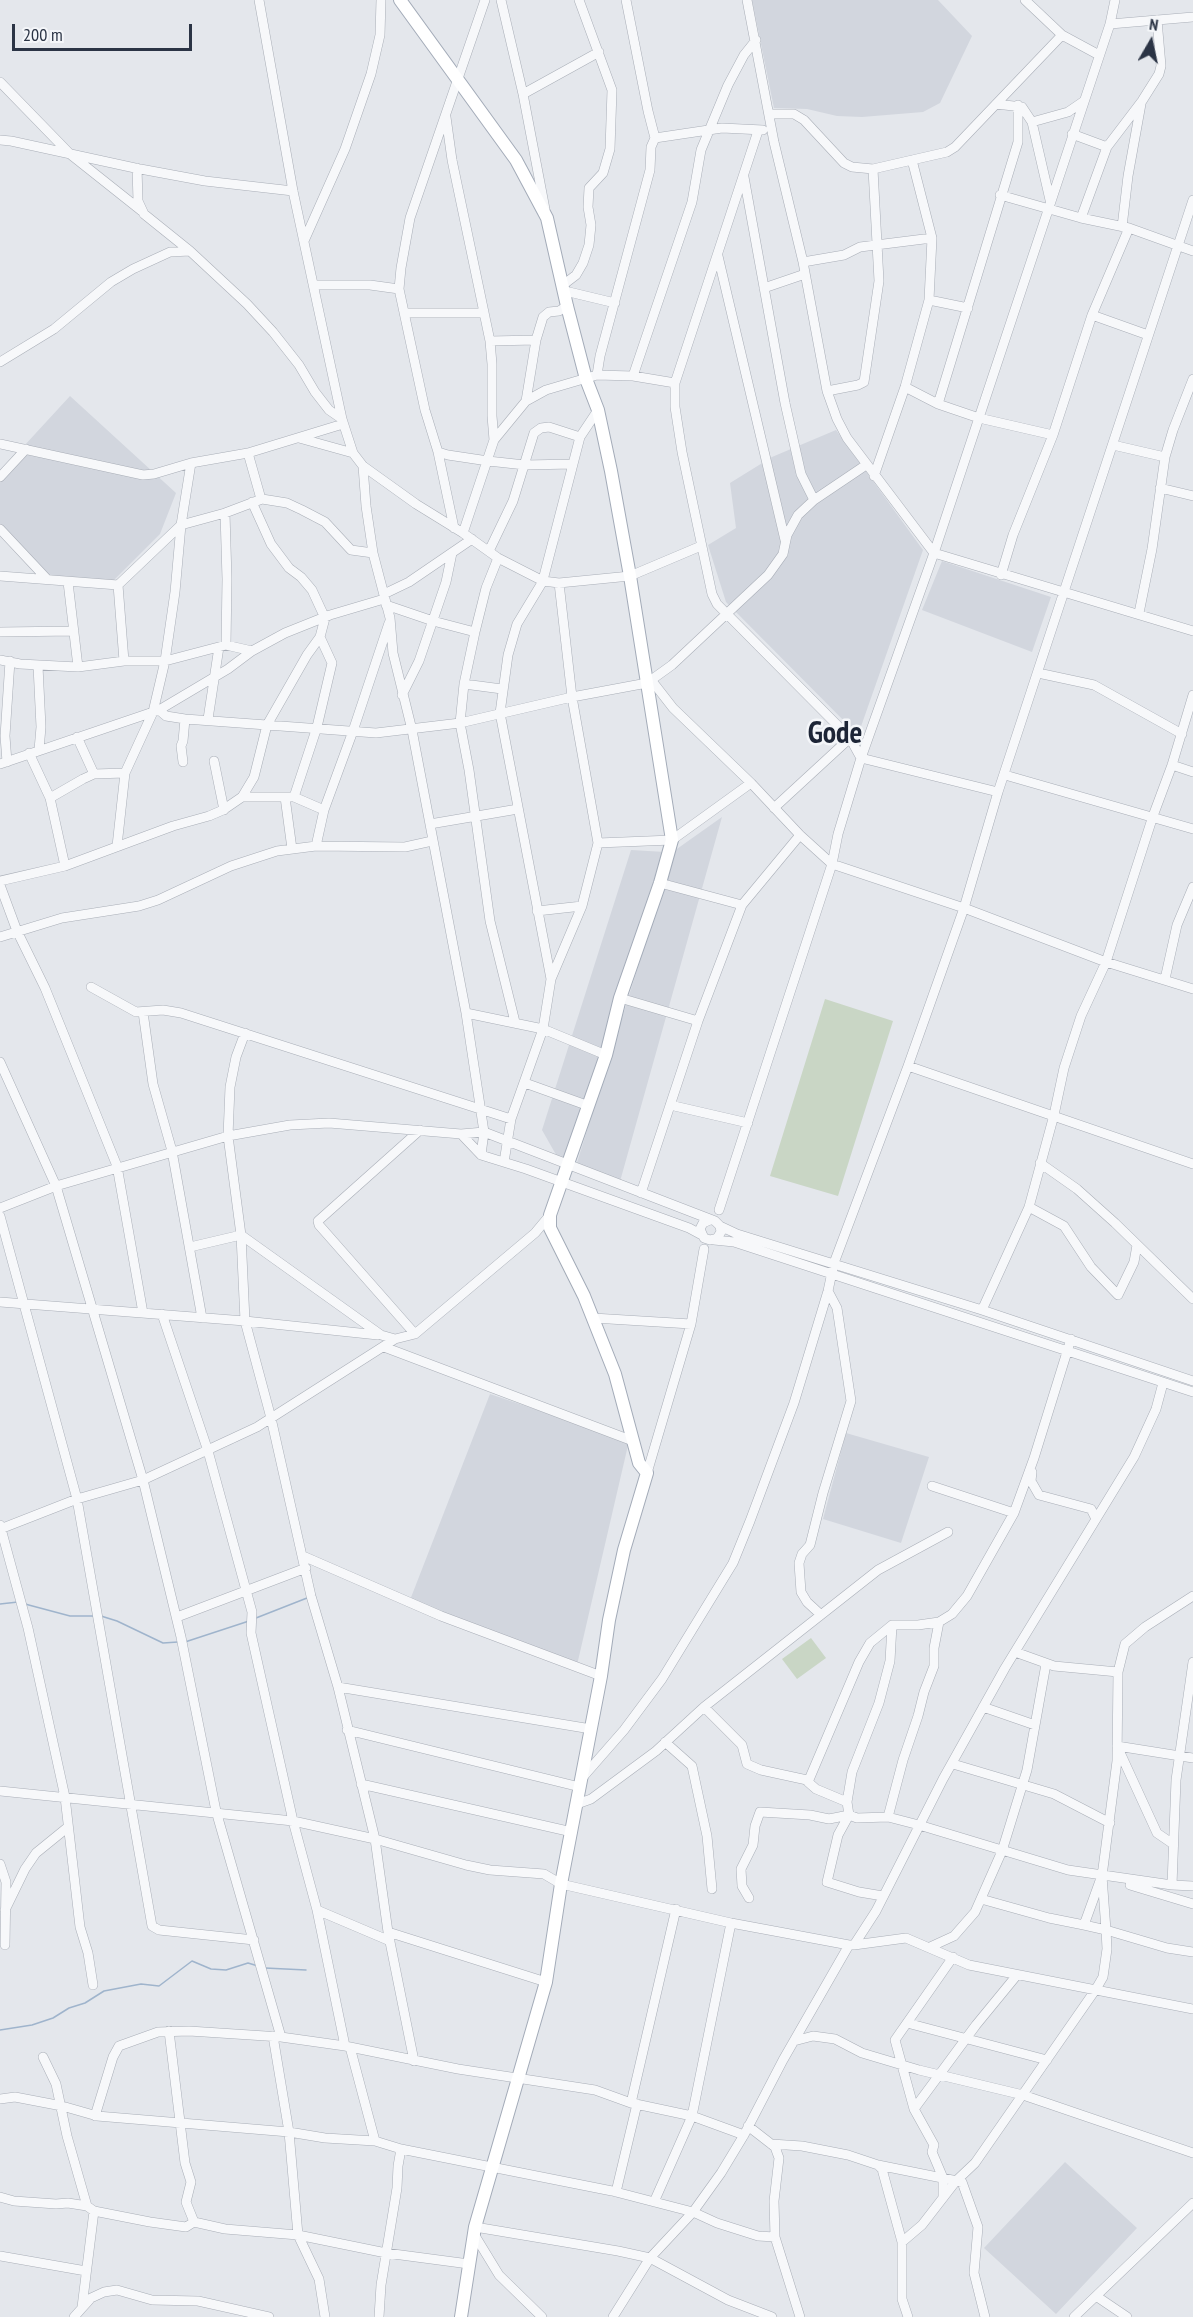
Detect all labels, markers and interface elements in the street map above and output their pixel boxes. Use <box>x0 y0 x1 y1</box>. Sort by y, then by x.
scale bar <box>15 12 195 50</box>
north arrow <box>1121 12 1181 72</box>
text: N <box>1148 14 1160 35</box>
text: 200 m <box>23 23 63 46</box>
district label: Gode <box>808 716 862 752</box>

